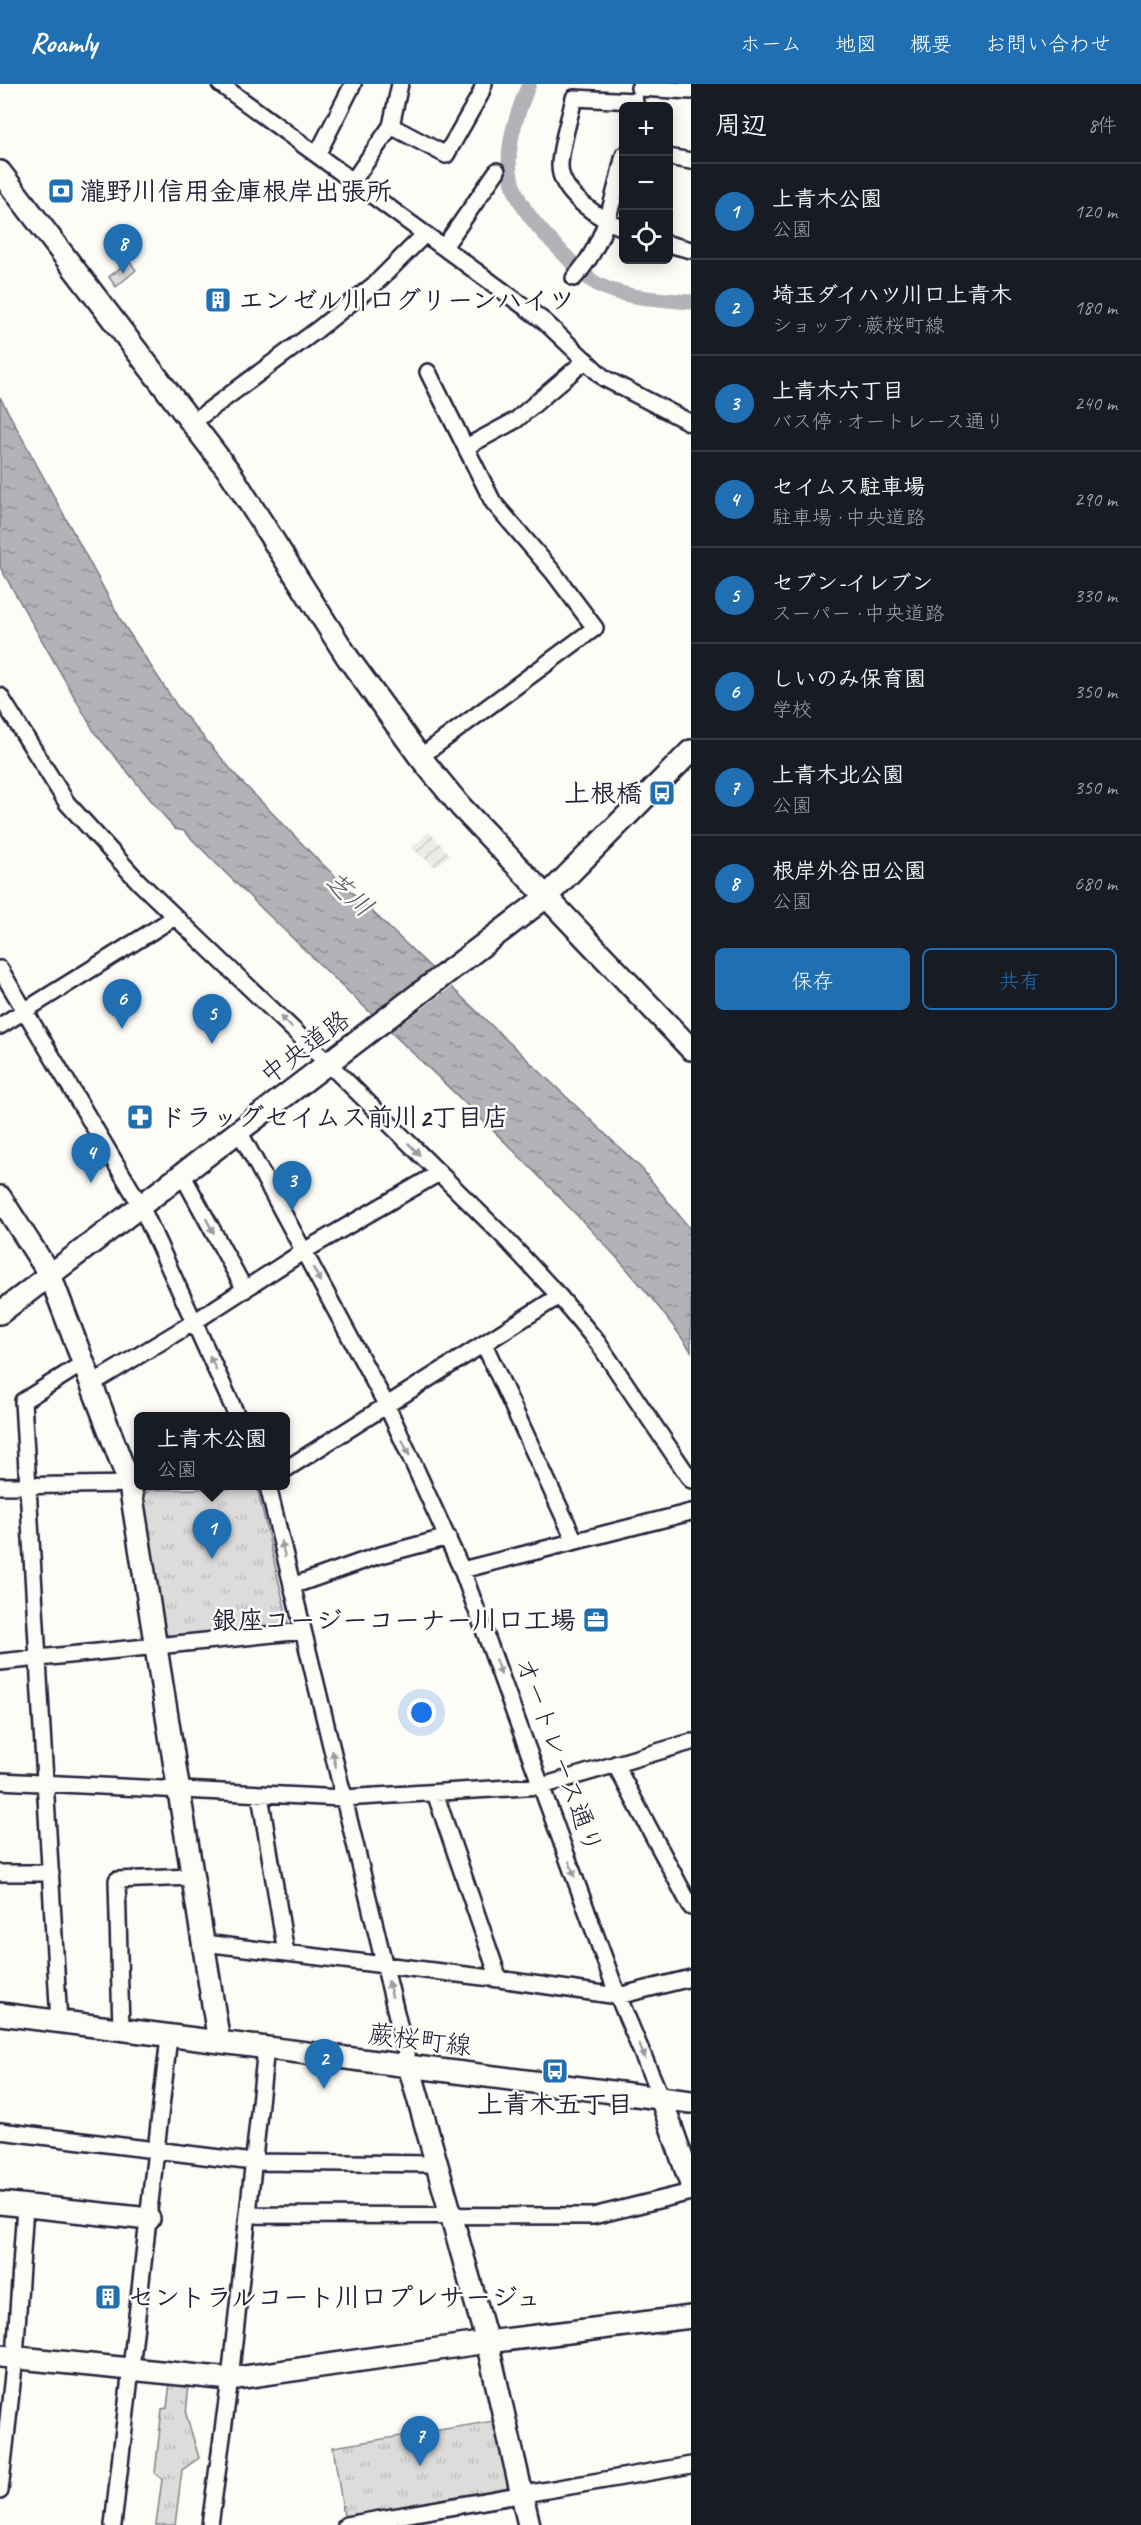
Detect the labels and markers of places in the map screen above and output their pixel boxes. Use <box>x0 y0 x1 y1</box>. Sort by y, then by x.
place label: 瀧野川信用金庫根岸出張所 <box>80 175 392 208</box>
bank icon: 瀧野川信用金庫根岸出張所 <box>46 176 76 206</box>
pin: 8 <box>104 224 142 274</box>
place label: エンゼル川口グリーンハイツ <box>238 284 574 317</box>
building icon: エンゼル川口グリーンハイツ <box>203 285 233 315</box>
place label: 上根橋 <box>564 777 642 810</box>
bus stop icon: 上根橋 <box>647 778 677 808</box>
pin: 6 <box>102 980 142 1029</box>
pin: 5 <box>192 994 232 1044</box>
place label: ドラッグセイムス前川2丁目店 <box>160 1101 509 1134</box>
pharmacy icon: ドラッグセイムス前川2丁目店 <box>125 1102 155 1132</box>
pin: 4 <box>72 1134 110 1183</box>
pin: 3 <box>272 1162 312 1211</box>
pin: 1 <box>192 1510 232 1559</box>
place label: 銀座コージーコーナー川口工場 <box>211 1604 576 1637</box>
office icon: 銀座コージーコーナー川口工場 <box>581 1605 611 1635</box>
pin: 2 <box>304 2040 344 2089</box>
bus stop icon: 上青木五丁目 <box>540 2056 570 2086</box>
place label: 上青木五丁目 <box>477 2088 633 2121</box>
place label: セントラルコート川口プレサージュ <box>128 2281 541 2314</box>
building icon: セントラルコート川口プレサージュ <box>93 2282 123 2312</box>
pin: 7 <box>400 2416 440 2466</box>

